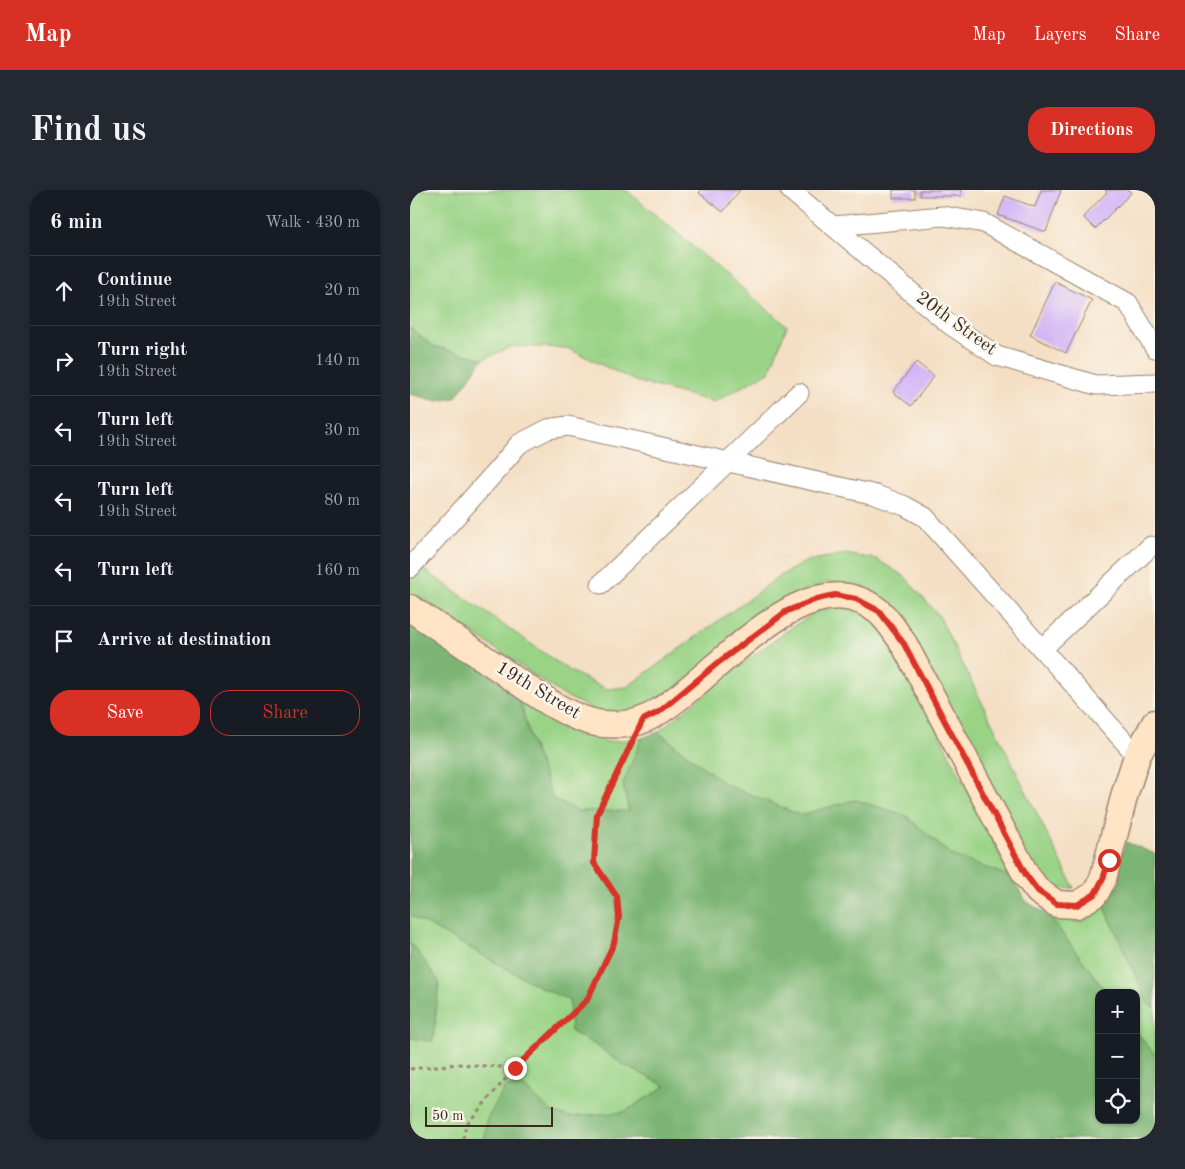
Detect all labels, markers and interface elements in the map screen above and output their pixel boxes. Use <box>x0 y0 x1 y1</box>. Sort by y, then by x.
text: Map <box>25 23 72 47</box>
text: Map <box>972 26 1006 44</box>
text: Layers <box>1034 26 1086 44</box>
text: Share <box>1114 26 1160 44</box>
button: Directions <box>1028 107 1155 153</box>
text: Find us <box>30 113 146 148</box>
text: 6 min <box>50 212 103 233</box>
text: Walk · 430 m <box>265 215 360 231</box>
text: Continue <box>97 271 172 290</box>
icon: ahead <box>50 277 78 305</box>
text: 20 m <box>324 283 360 299</box>
street label: 20th Street <box>912 288 1000 360</box>
text: 19th Street <box>97 294 177 310</box>
text: Turn right <box>97 341 187 360</box>
icon: right <box>50 347 78 375</box>
text: 140 m <box>315 353 360 369</box>
text: 19th Street <box>97 364 177 380</box>
text: Turn left <box>97 411 174 430</box>
icon: left <box>50 417 78 445</box>
text: 30 m <box>324 423 360 439</box>
text: 19th Street <box>97 434 177 450</box>
text: Turn left <box>97 481 174 500</box>
icon: left <box>50 487 78 515</box>
text: 80 m <box>324 493 360 509</box>
text: 19th Street <box>97 504 177 520</box>
icon: left <box>50 557 78 585</box>
text: Turn left <box>97 561 174 580</box>
text: 160 m <box>315 563 360 579</box>
icon: arrive <box>50 627 78 655</box>
text: Arrive at destination <box>97 631 271 650</box>
street label: 19th Street <box>493 658 583 724</box>
button: Save <box>50 690 200 736</box>
button: Share <box>210 690 360 736</box>
route start <box>1098 849 1121 872</box>
map controls <box>1095 989 1140 1124</box>
button: + <box>1095 989 1140 1034</box>
button: − <box>1095 1034 1140 1079</box>
route end <box>504 1057 527 1080</box>
button: locate <box>1095 1079 1140 1124</box>
scale bar <box>425 1104 552 1127</box>
text: 50 m <box>432 1109 463 1123</box>

